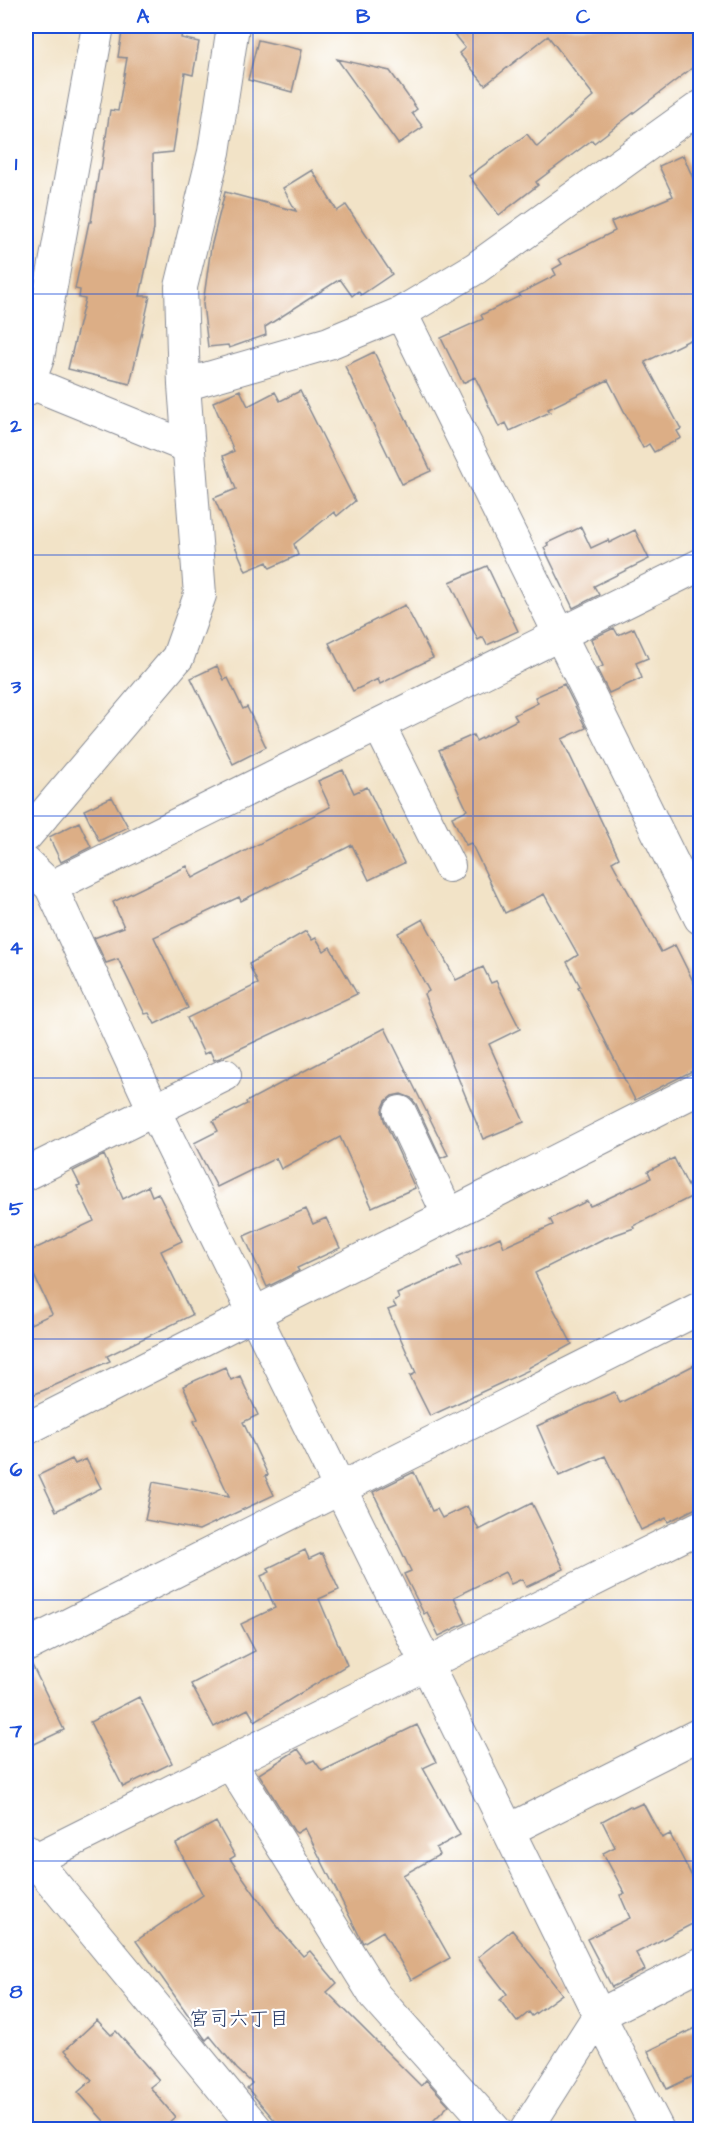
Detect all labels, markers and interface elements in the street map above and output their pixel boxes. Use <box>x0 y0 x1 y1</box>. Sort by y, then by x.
text: A <box>137 3 150 31</box>
text: B <box>356 3 371 31</box>
text: C <box>576 3 591 31</box>
text: 1 <box>15 150 18 178</box>
text: 2 <box>9 412 22 440</box>
text: 3 <box>10 673 22 701</box>
text: 4 <box>9 934 23 962</box>
text: 5 <box>9 1195 24 1223</box>
text: 6 <box>10 1456 23 1484</box>
text: 7 <box>9 1717 23 1745</box>
text: 8 <box>10 1978 23 2006</box>
district label: 宮司六丁目 <box>189 2005 289 2033</box>

